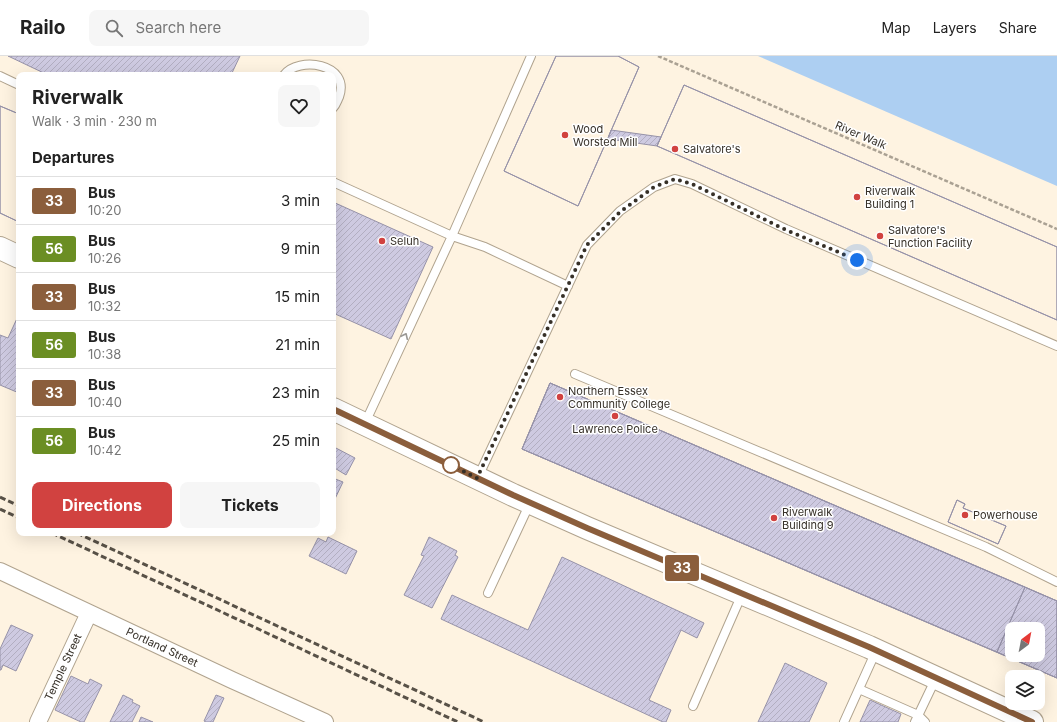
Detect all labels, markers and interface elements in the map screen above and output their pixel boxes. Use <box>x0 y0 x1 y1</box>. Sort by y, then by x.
search box <box>89 10 369 46</box>
text: Railo <box>20 16 65 39</box>
icon: search <box>103 17 125 39</box>
text: Search here <box>135 18 221 37</box>
text: Map <box>882 19 911 36</box>
text: Layers <box>933 19 977 36</box>
text: Share <box>999 19 1037 36</box>
button: heart <box>278 85 320 127</box>
text: Riverwalk <box>32 86 123 109</box>
text: Walk · 3 min · 230 m <box>32 113 157 129</box>
street label: River Walk <box>833 118 889 152</box>
place label: Wood Worsted Mill <box>573 122 638 149</box>
marker: Wood Worsted Mill <box>560 130 570 140</box>
place label: Salvatore's <box>683 142 741 156</box>
marker: Salvatore's <box>670 144 680 154</box>
text: Departures <box>32 148 114 167</box>
text: Bus <box>88 183 116 202</box>
place label: Riverwalk Building 1 <box>865 184 915 211</box>
text: 3 min <box>281 191 320 210</box>
text: 33 <box>45 192 63 209</box>
marker: Riverwalk Building 1 <box>852 192 862 202</box>
text: 10:20 <box>88 202 121 218</box>
place label: Salvatore's Function Facility <box>888 223 973 250</box>
text: Bus <box>88 231 116 250</box>
marker: Salvatore's Function Facility <box>875 231 885 241</box>
place label: Seluh <box>390 234 419 248</box>
marker: Seluh <box>377 236 387 246</box>
text: 9 min <box>281 239 320 258</box>
text: 56 <box>45 240 63 257</box>
text: 10:26 <box>88 250 121 266</box>
your location <box>847 250 867 270</box>
text: Bus <box>88 279 116 298</box>
text: 15 min <box>275 287 320 306</box>
text: 33 <box>45 288 63 305</box>
text: 10:32 <box>88 298 121 314</box>
text: Bus <box>88 327 116 346</box>
one-way arrow <box>400 333 408 341</box>
text: 21 min <box>275 335 320 354</box>
text: 56 <box>45 336 63 353</box>
text: 10:38 <box>88 346 121 362</box>
text: Bus <box>88 375 116 394</box>
text: 23 min <box>272 383 320 402</box>
text: 33 <box>45 384 63 401</box>
place label: Northern Essex Community College <box>568 384 670 411</box>
marker: Northern Essex Community College <box>555 392 565 402</box>
text: 10:40 <box>88 394 122 410</box>
marker: Lawrence Police <box>610 411 620 421</box>
place label: Lawrence Police <box>572 422 658 436</box>
text: Bus <box>88 423 116 442</box>
text: 25 min <box>272 431 320 450</box>
text: 56 <box>45 432 63 449</box>
text: 10:42 <box>88 442 122 458</box>
unlabelled marker <box>442 456 460 474</box>
button: Directions <box>32 482 172 528</box>
button: Tickets <box>180 482 320 528</box>
place label: Riverwalk Building 9 <box>782 505 834 532</box>
place label: Powerhouse <box>973 508 1038 522</box>
marker: Powerhouse <box>960 510 970 520</box>
marker: Riverwalk Building 9 <box>769 513 779 523</box>
line badge: 33 <box>664 555 700 581</box>
text: 33 <box>673 559 691 576</box>
north arrow <box>1005 622 1045 662</box>
map controls <box>1005 622 1045 710</box>
street label: Portland Street <box>124 624 201 670</box>
street label: Temple Street <box>41 631 85 703</box>
button: layers <box>1005 670 1045 710</box>

